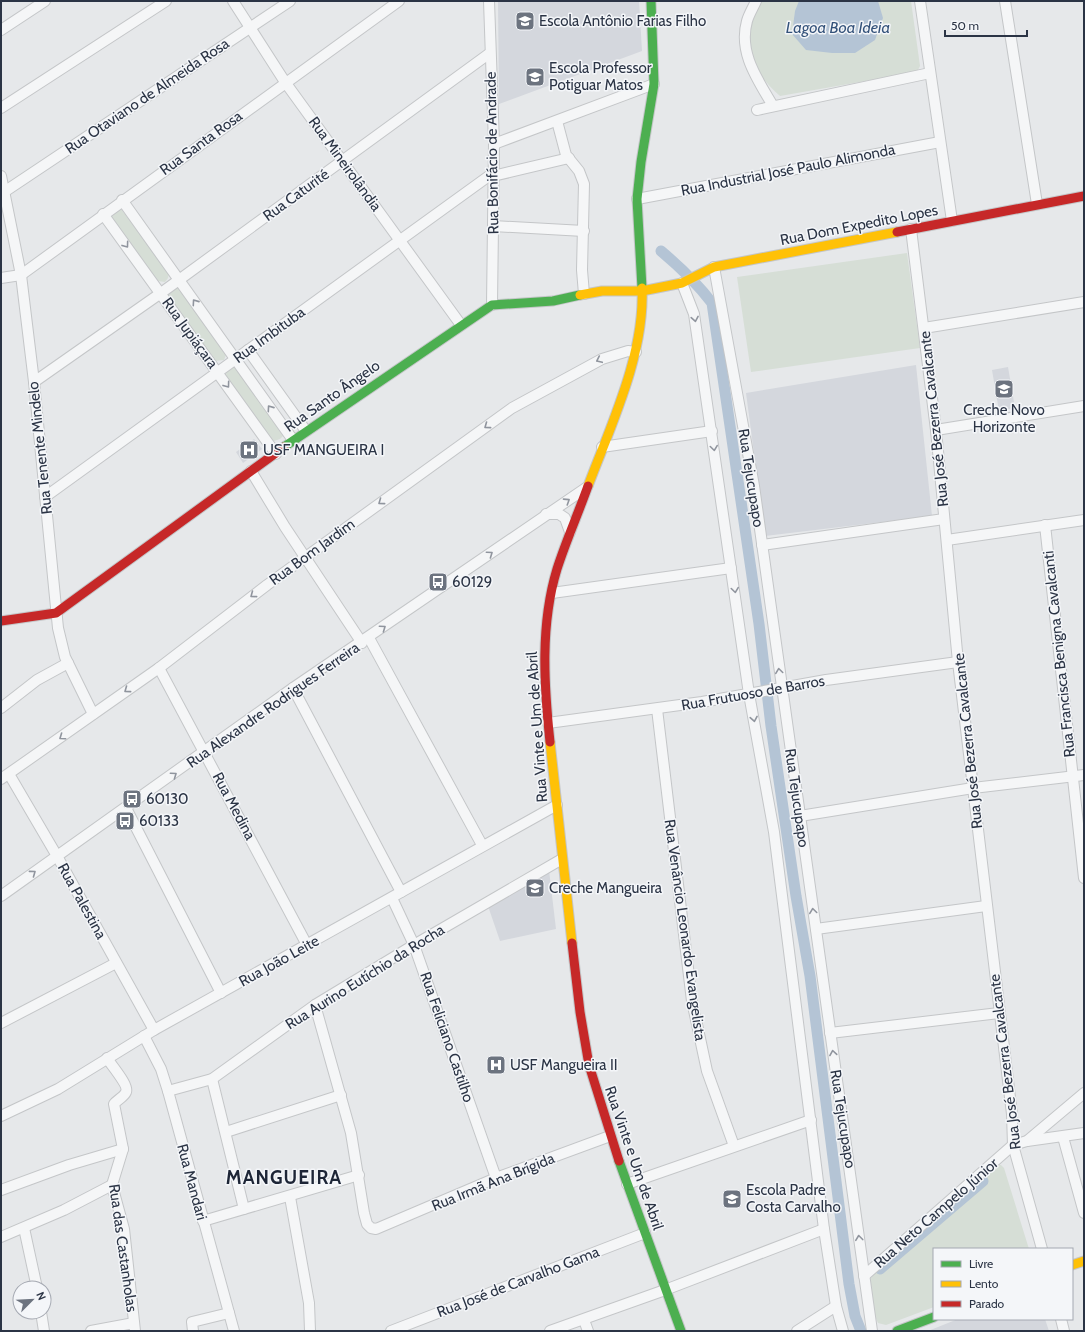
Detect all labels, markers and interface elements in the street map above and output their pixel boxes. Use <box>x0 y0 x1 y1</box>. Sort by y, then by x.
school or university icon: Escola Antônio Farias Filho <box>514 10 536 32</box>
place label: Escola Antônio Farias Filho <box>539 12 706 30</box>
scale bar <box>945 12 1027 38</box>
water label: Lagoa Boa Ideia <box>786 18 890 37</box>
text: 50 m <box>951 18 979 33</box>
street label: Rua Otaviano de Almeida Rosa <box>62 34 233 158</box>
place label: Escola Professor Potiguar Matos <box>549 59 652 94</box>
school or university icon: Escola Professor Potiguar Matos <box>524 66 546 88</box>
street label: Rua Bonifácio de Andrade <box>482 71 502 235</box>
street label: Rua Santa Rosa <box>156 107 246 179</box>
street label: Rua Mineirolândia <box>305 113 386 215</box>
street label: Rua Industrial José Paulo Alimonda <box>679 140 897 200</box>
street label: Rua Caturité <box>260 165 333 225</box>
street label: Rua Dom Expedito Lopes <box>779 201 939 249</box>
one-way arrow <box>121 241 128 248</box>
street label: Rua Jupiáçara <box>158 294 222 373</box>
one-way arrow <box>193 300 200 307</box>
street label: Rua Imbituba <box>230 303 309 367</box>
one-way arrow <box>690 316 699 323</box>
street label: Rua José Bezerra Cavalcante <box>916 330 952 508</box>
street label: Rua Santo Ângelo <box>280 356 383 436</box>
one-way arrow <box>595 356 602 364</box>
school or university icon: Creche Novo Horizonte <box>993 378 1015 400</box>
street label: Rua Tenente Mindelo <box>24 381 56 515</box>
one-way arrow <box>222 381 230 388</box>
place label: Creche Novo Horizonte <box>963 401 1045 436</box>
one-way arrow <box>268 406 275 413</box>
one-way arrow <box>484 421 491 429</box>
street label: Rua Tejucupapo <box>734 427 768 529</box>
hospital icon: USF MANGUEIRA I <box>238 439 260 461</box>
place label: USF MANGUEIRA I <box>263 441 384 459</box>
one-way arrow <box>709 445 718 451</box>
one-way arrow <box>379 497 386 504</box>
one-way arrow <box>563 498 570 506</box>
street label: Rua Bom Jardim <box>266 515 358 589</box>
street label: Rua Francisca Benigna Cavalcanti <box>1039 550 1079 758</box>
one-way arrow <box>486 551 493 559</box>
bus stop icon: 60129 <box>427 571 449 593</box>
place label: 60129 <box>452 573 492 591</box>
one-way arrow <box>730 587 739 594</box>
one-way arrow <box>251 590 258 597</box>
one-way arrow <box>379 626 386 633</box>
street label: Rua Alexandre Rodrigues Ferreira <box>183 638 363 772</box>
street label: Rua Vinte e Um de Abril <box>523 650 551 803</box>
street label: Rua José Bezerra Cavalcante <box>950 652 986 830</box>
one-way arrow <box>775 668 784 674</box>
street label: Rua Frutuoso de Barros <box>680 672 826 714</box>
one-way arrow <box>124 685 131 693</box>
one-way arrow <box>749 716 757 722</box>
one-way arrow <box>59 732 66 739</box>
street label: Rua Tejucupapo <box>781 747 813 849</box>
street label: Rua Medina <box>209 769 260 844</box>
one-way arrow <box>169 773 176 780</box>
bus stop icon: 60130 <box>121 788 143 810</box>
place label: 60130 <box>146 790 188 808</box>
bus stop icon: 60133 <box>114 810 136 832</box>
place label: 60133 <box>139 812 179 830</box>
street label: Rua Venâncio Leonardo Evangelista <box>661 818 710 1043</box>
street label: Rua Palestina <box>54 860 111 943</box>
one-way arrow <box>28 871 35 878</box>
school or university icon: Creche Mangueira <box>524 877 546 899</box>
place label: Creche Mangueira <box>549 879 663 897</box>
one-way arrow <box>809 908 818 914</box>
street label: Rua Aurino Eutíchio da Rocha <box>282 920 448 1033</box>
street label: Rua João Leite <box>236 931 323 990</box>
street label: Rua Feliciano Castilho <box>416 969 478 1105</box>
street label: Rua José Bezerra Cavalcante <box>985 973 1025 1151</box>
one-way arrow <box>829 1050 838 1057</box>
hospital icon: USF Mangueira II <box>485 1054 507 1076</box>
place label: USF Mangueira II <box>510 1056 618 1074</box>
street label: Rua Tejucupapo <box>826 1068 860 1170</box>
street label: Rua Vinte e Um de Abril <box>601 1084 667 1233</box>
street label: Rua Mandari <box>173 1142 211 1222</box>
street label: Rua Irmã Ana Brígida <box>429 1149 558 1215</box>
street label: Rua Neto Campelo Júnior <box>870 1154 1002 1272</box>
district label: MANGUEIRA <box>226 1166 342 1189</box>
place label: Escola Padre Costa Carvalho <box>746 1181 841 1216</box>
street label: Rua das Castanholas <box>105 1183 141 1313</box>
school or university icon: Escola Padre Costa Carvalho <box>721 1188 743 1210</box>
one-way arrow <box>855 1235 864 1241</box>
street label: Rua José de Carvalho Gama <box>434 1242 602 1321</box>
legend <box>933 1248 1073 1320</box>
text: Livre <box>969 1256 993 1271</box>
text: Lento <box>969 1276 999 1291</box>
north arrow <box>12 1280 52 1320</box>
text: N <box>33 1290 49 1302</box>
text: Parado <box>969 1296 1005 1311</box>

